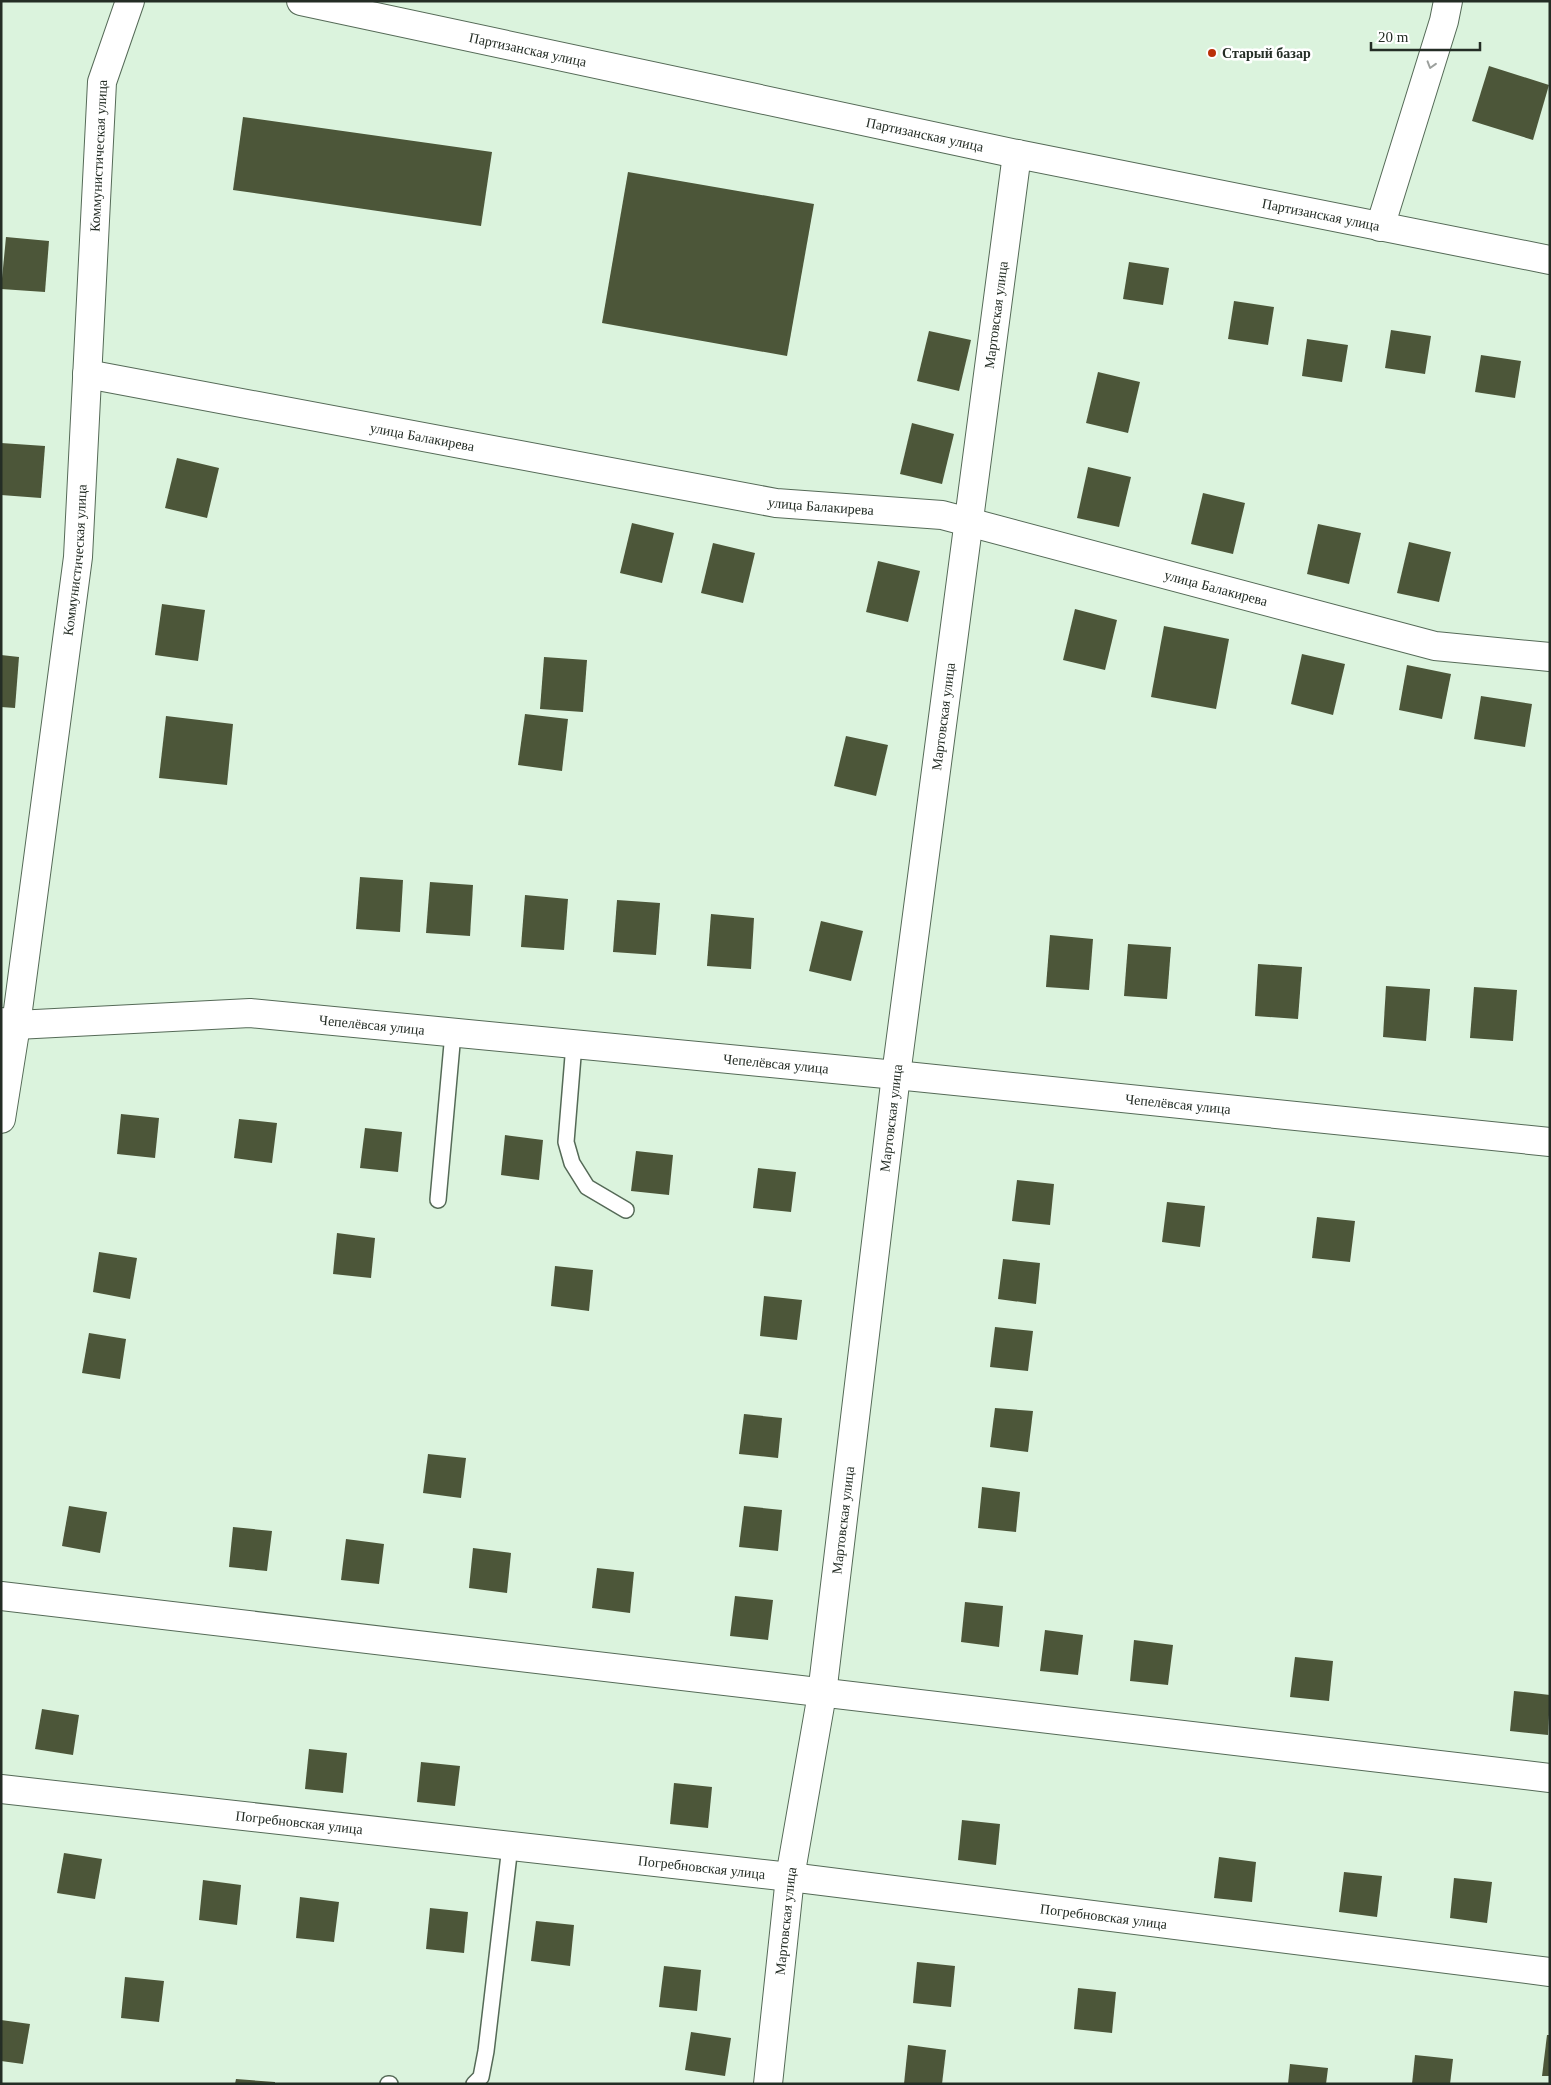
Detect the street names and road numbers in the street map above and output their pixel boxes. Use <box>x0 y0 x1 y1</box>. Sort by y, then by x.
street label: Партизанская улица <box>468 30 589 69</box>
street label: Коммунистическая улица <box>87 79 110 232</box>
street label: Партизанская улица <box>865 114 986 154</box>
street label: Партизанская улица <box>1261 195 1382 234</box>
street label: Мартовская улица <box>981 259 1010 370</box>
street label: улица Балакирева <box>369 420 476 454</box>
street label: Коммунистическая улица <box>60 483 89 637</box>
street label: улица Балакирева <box>767 494 875 518</box>
street label: улица Балакирева <box>1163 567 1270 609</box>
street label: Мартовская улица <box>929 661 958 771</box>
street label: Чепелёвсая улица <box>318 1012 426 1037</box>
street label: Чепелёвсая улица <box>723 1051 830 1076</box>
street label: Мартовская улица <box>877 1062 905 1173</box>
street label: Чепелёвсая улица <box>1124 1091 1232 1117</box>
street label: Мартовская улица <box>829 1465 857 1575</box>
street label: Погребновская улица <box>235 1808 364 1837</box>
street label: Погребновская улица <box>637 1853 767 1882</box>
street label: Мартовская улица <box>772 1865 799 1976</box>
street label: Погребновская улица <box>1039 1901 1169 1932</box>

